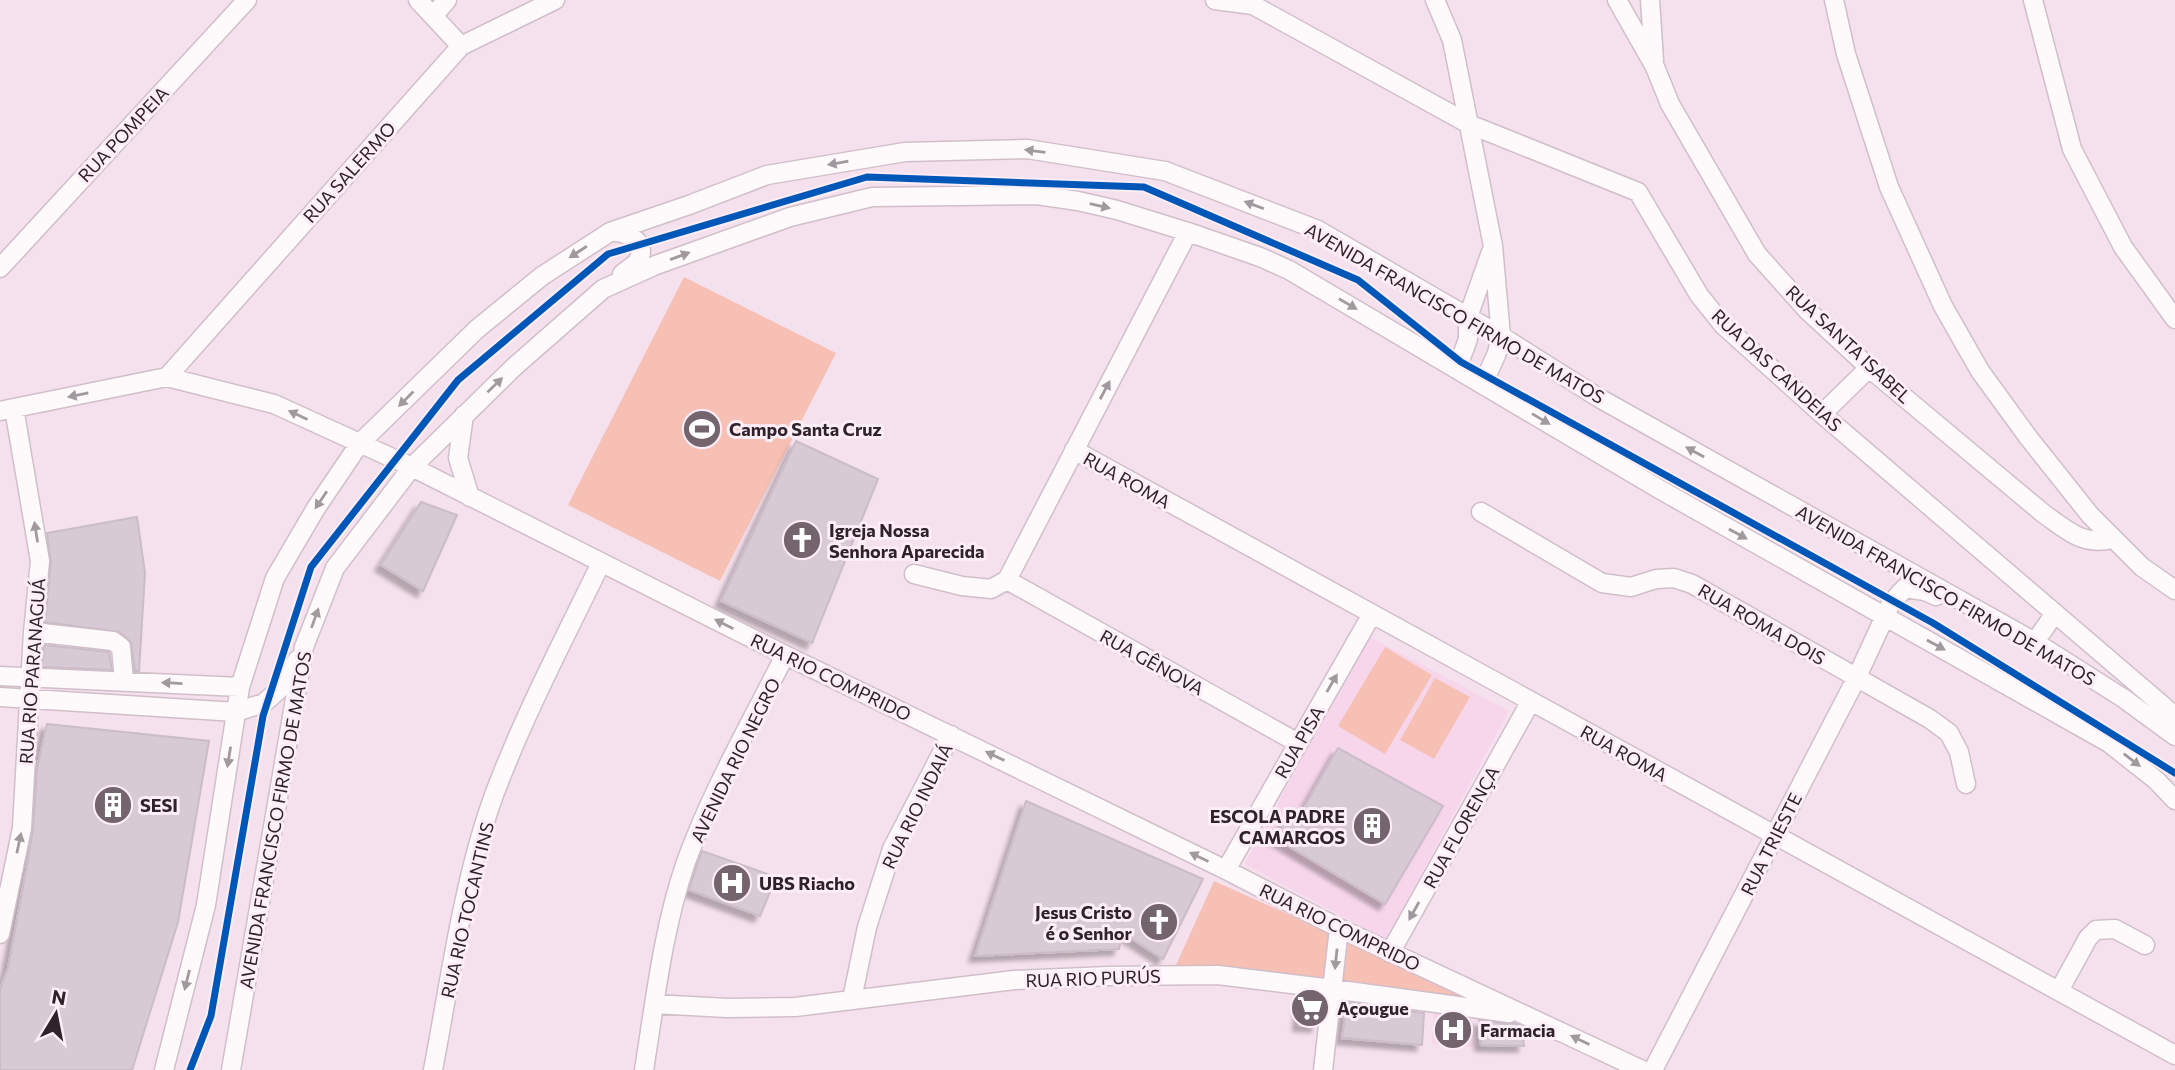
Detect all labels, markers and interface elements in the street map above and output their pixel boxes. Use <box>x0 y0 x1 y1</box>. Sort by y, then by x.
street label: RUA POMPEIA <box>73 82 173 186</box>
street label: RUA SALERMO <box>298 117 400 227</box>
one-way arrow <box>1024 145 1046 156</box>
one-way arrow <box>827 158 849 169</box>
one-way arrow <box>1244 200 1265 211</box>
one-way arrow <box>1089 201 1111 212</box>
street label: AVENIDA FRANCISCO FIRMO DE MATOS <box>1301 218 1609 408</box>
one-way arrow <box>569 245 588 258</box>
one-way arrow <box>669 250 690 261</box>
street label: RUA SANTA ISABEL <box>1782 280 1916 408</box>
one-way arrow <box>1338 298 1357 311</box>
street label: RUA DAS CANDEIAS <box>1707 304 1847 436</box>
one-way arrow <box>487 376 504 393</box>
one-way arrow <box>1100 380 1111 400</box>
one-way arrow <box>67 390 89 401</box>
one-way arrow <box>398 390 414 407</box>
sports icon: Campo Santa Cruz <box>681 408 723 450</box>
one-way arrow <box>288 409 308 421</box>
one-way arrow <box>1532 413 1551 425</box>
place label: Campo Santa Cruz <box>729 418 882 440</box>
one-way arrow <box>1685 446 1705 458</box>
street label: RUA ROMA <box>1080 447 1174 513</box>
one-way arrow <box>314 491 328 509</box>
street label: AVENIDA FRANCISCO FIRMO DE MATOS <box>1792 500 2100 690</box>
church icon: Igreja Nossa Senhora Aparecida <box>781 519 823 561</box>
place label: Igreja Nossa Senhora Aparecida <box>829 519 985 562</box>
one-way arrow <box>30 521 41 543</box>
one-way arrow <box>1728 528 1748 540</box>
street label: RUA RIO PARANAGUÁ <box>15 577 49 765</box>
street label: RUA ROMA DOIS <box>1695 579 1829 669</box>
one-way arrow <box>310 607 321 628</box>
one-way arrow <box>714 619 734 630</box>
street label: RUA GÊNOVA <box>1096 624 1208 700</box>
street label: RUA RIO COMPRIDO <box>747 629 915 725</box>
one-way arrow <box>1927 639 1946 651</box>
street label: AVENIDA FRANCISCO FIRMO DE MATOS <box>234 650 316 990</box>
street label: AVENIDA RIO NEGRO <box>686 674 784 846</box>
one-way arrow <box>1326 674 1338 693</box>
one-way arrow <box>161 678 183 689</box>
street label: RUA PISA <box>1270 702 1328 782</box>
street label: RUA ROMA <box>1577 720 1671 786</box>
street label: RUA RIO INDAIÁ <box>877 740 957 872</box>
one-way arrow <box>223 746 234 768</box>
one-way arrow <box>984 751 1004 763</box>
one-way arrow <box>2123 753 2141 767</box>
street label: RUA FLORENÇA <box>1418 762 1504 892</box>
building icon: SESI <box>92 784 134 826</box>
street label: RUA TRIESTE <box>1736 789 1806 899</box>
place label: SESI <box>140 794 178 816</box>
place label: ESCOLA PADRE CAMARGOS <box>1210 805 1345 848</box>
building icon: ESCOLA PADRE CAMARGOS <box>1351 805 1393 847</box>
street label: RUA RIO TOCANTINS <box>436 820 498 1000</box>
one-way arrow <box>14 832 25 854</box>
one-way arrow <box>1189 851 1209 863</box>
hospital icon: UBS Riacho <box>711 862 753 904</box>
place label: UBS Riacho <box>759 872 855 894</box>
street label: RUA RIO COMPRIDO <box>1256 879 1424 975</box>
place label: Jesus Cristo é o Senhor <box>1035 901 1133 944</box>
church icon: Jesus Cristo é o Senhor <box>1138 901 1180 943</box>
one-way arrow <box>1408 901 1420 920</box>
one-way arrow <box>1331 948 1342 970</box>
street label: RUA RIO PURÚS <box>1025 965 1161 991</box>
one-way arrow <box>181 969 192 991</box>
north arrow <box>21 979 91 1049</box>
text: N <box>50 984 68 1009</box>
supermarket icon: Açougue <box>1289 987 1331 1029</box>
place label: Açougue <box>1337 997 1409 1019</box>
hospital icon: Farmacia <box>1432 1009 1474 1051</box>
place label: Farmacia <box>1480 1019 1555 1041</box>
one-way arrow <box>1570 1035 1590 1046</box>

